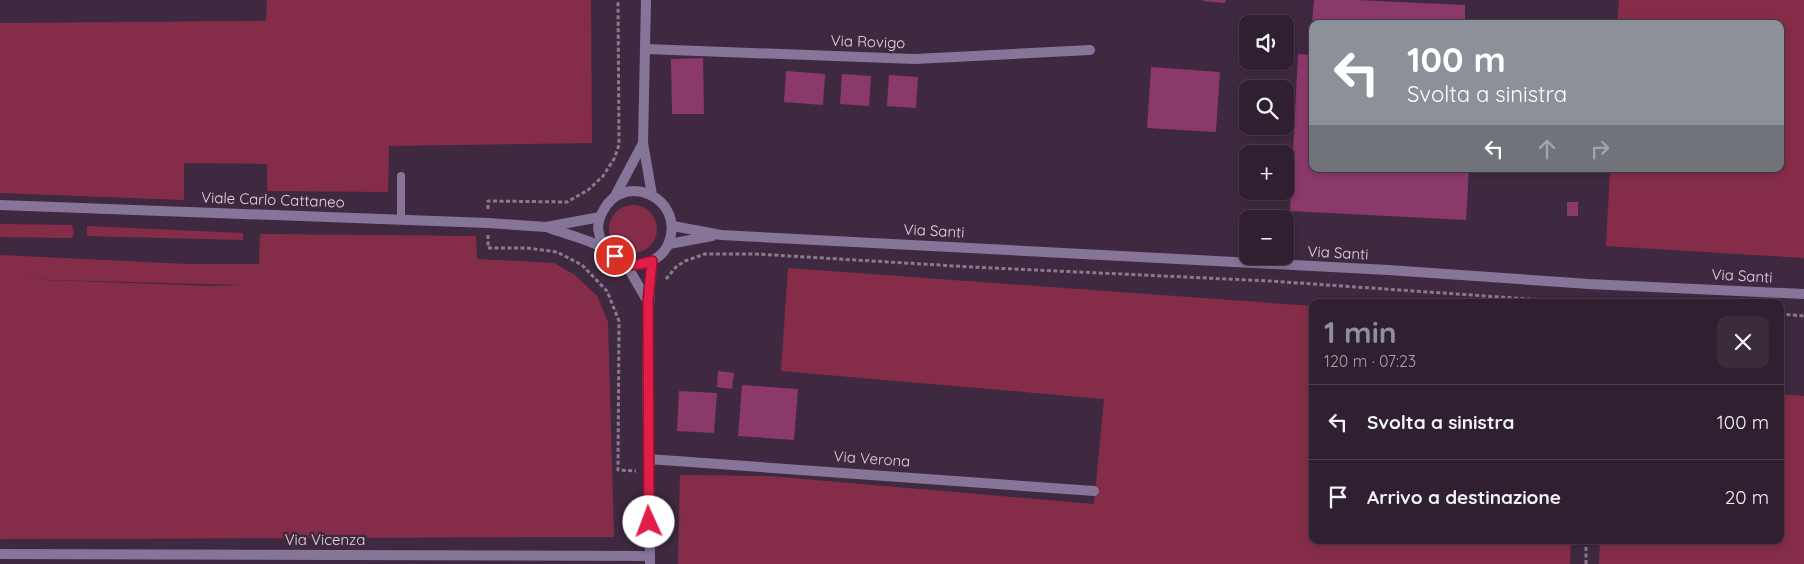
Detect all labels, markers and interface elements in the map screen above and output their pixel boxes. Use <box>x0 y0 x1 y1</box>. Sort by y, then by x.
map controls <box>1239 15 1294 265</box>
button: sound <box>1239 15 1294 70</box>
street label: Via Rovigo <box>830 31 906 52</box>
text: 100 m <box>1407 37 1506 81</box>
icon: left <box>1324 40 1389 105</box>
button: search <box>1239 80 1294 135</box>
text: Svolta a sinistra <box>1407 80 1567 108</box>
icon: left <box>1480 135 1508 163</box>
icon: ahead <box>1533 135 1561 163</box>
icon: right <box>1586 135 1614 163</box>
button: + <box>1239 145 1294 200</box>
street label: Viale Carlo Cattaneo <box>201 187 345 212</box>
button: − <box>1239 210 1294 265</box>
street label: Via Santi <box>903 219 965 242</box>
pin <box>594 235 636 277</box>
street label: Via Santi <box>1307 241 1369 264</box>
icon: arrive <box>601 242 629 270</box>
street label: Via Santi <box>1711 264 1773 287</box>
text: 1 min <box>1324 313 1397 351</box>
button: close <box>1717 316 1769 368</box>
text: 120 m · 07:23 <box>1324 351 1416 371</box>
icon: left <box>1324 408 1352 436</box>
text: Svolta a sinistra <box>1367 410 1514 434</box>
text: 100 m <box>1717 410 1769 434</box>
street label: Via Verona <box>833 446 911 471</box>
icon: arrive <box>1324 483 1352 511</box>
text: Arrivo a destinazione <box>1367 485 1561 509</box>
text: 20 m <box>1725 485 1769 509</box>
position arrow <box>622 495 674 547</box>
street label: Via Vicenza <box>285 530 365 549</box>

